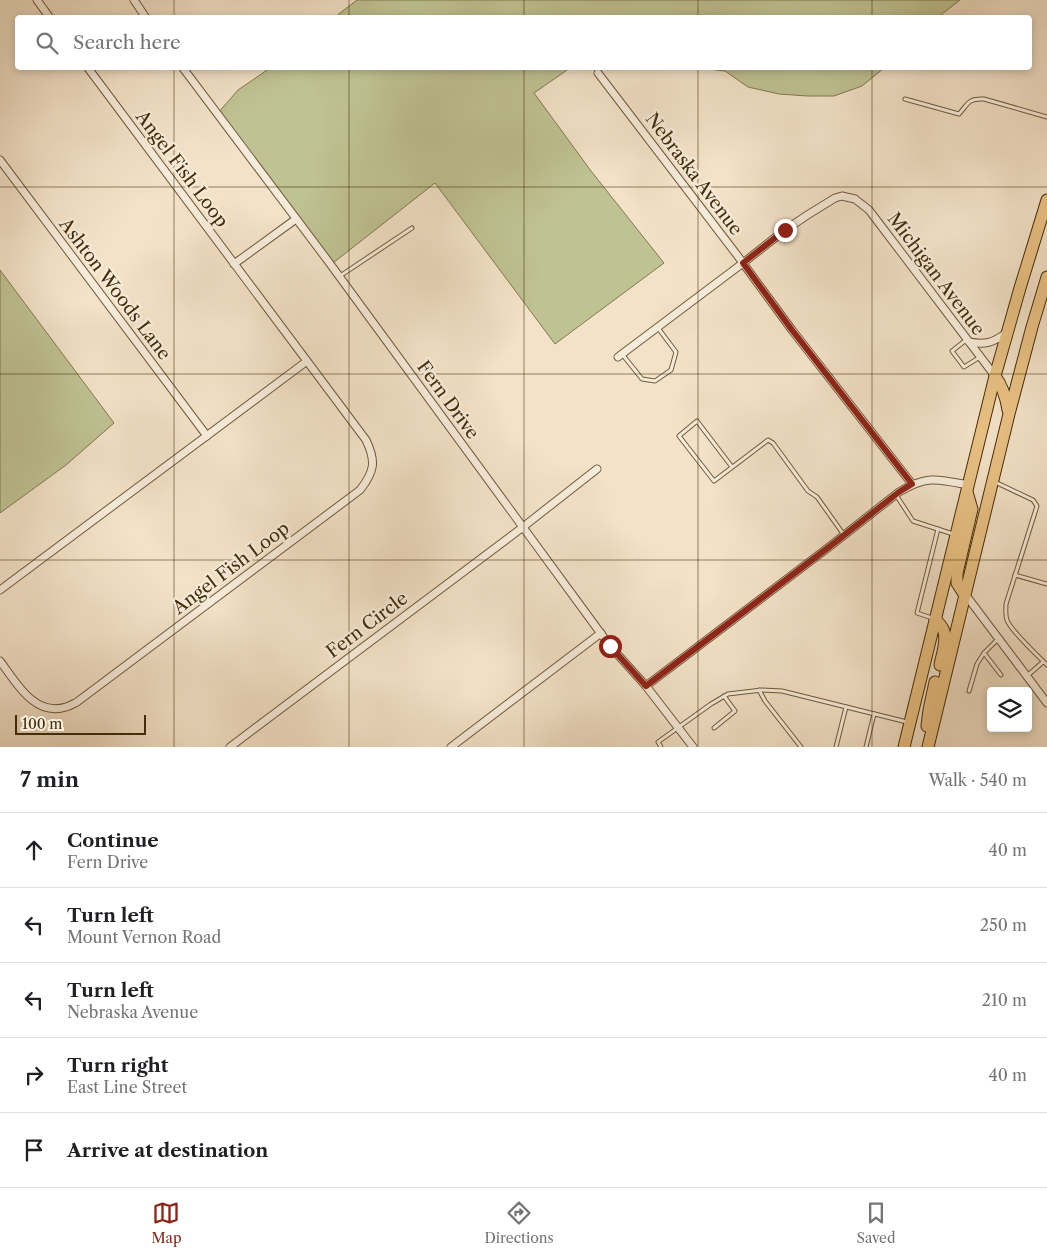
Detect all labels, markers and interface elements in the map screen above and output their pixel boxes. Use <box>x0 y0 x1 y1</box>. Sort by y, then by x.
search box <box>15 15 1032 70</box>
icon: search <box>33 29 61 57</box>
text: Search here <box>73 31 181 54</box>
street label: Angel Fish Loop <box>130 106 233 232</box>
street label: Nebraska Avenue <box>641 108 747 240</box>
street label: Michigan Avenue <box>883 208 989 340</box>
street label: Ashton Woods Lane <box>54 213 175 364</box>
route end <box>774 219 797 242</box>
street label: Fern Drive <box>412 357 484 443</box>
street label: Angel Fish Loop <box>168 517 294 620</box>
street label: Fern Circle <box>322 587 412 663</box>
route start <box>599 635 622 658</box>
map controls <box>987 687 1032 732</box>
button: layers <box>987 687 1032 732</box>
scale bar <box>15 712 146 735</box>
text: 100 m <box>22 715 62 733</box>
text: 7 min <box>20 767 79 792</box>
text: Walk · 540 m <box>929 770 1027 790</box>
text: Continue <box>67 829 159 852</box>
icon: ahead <box>20 836 48 864</box>
text: 40 m <box>988 840 1027 860</box>
text: Fern Drive <box>67 852 148 872</box>
text: Turn left <box>67 904 154 927</box>
icon: left <box>20 911 48 939</box>
text: 250 m <box>980 915 1027 935</box>
text: Mount Vernon Road <box>67 927 221 947</box>
text: Turn left <box>67 979 154 1002</box>
icon: left <box>20 986 48 1014</box>
text: 210 m <box>982 990 1027 1010</box>
text: Nebraska Avenue <box>67 1002 198 1022</box>
text: Turn right <box>67 1054 168 1077</box>
icon: right <box>20 1061 48 1089</box>
text: 40 m <box>988 1065 1027 1085</box>
text: East Line Street <box>67 1077 187 1097</box>
icon: arrive <box>20 1136 48 1164</box>
text: Arrive at destination <box>67 1139 268 1162</box>
tab: Map <box>151 1199 182 1247</box>
tab: Directions <box>484 1199 554 1247</box>
tab: Saved <box>857 1199 895 1247</box>

